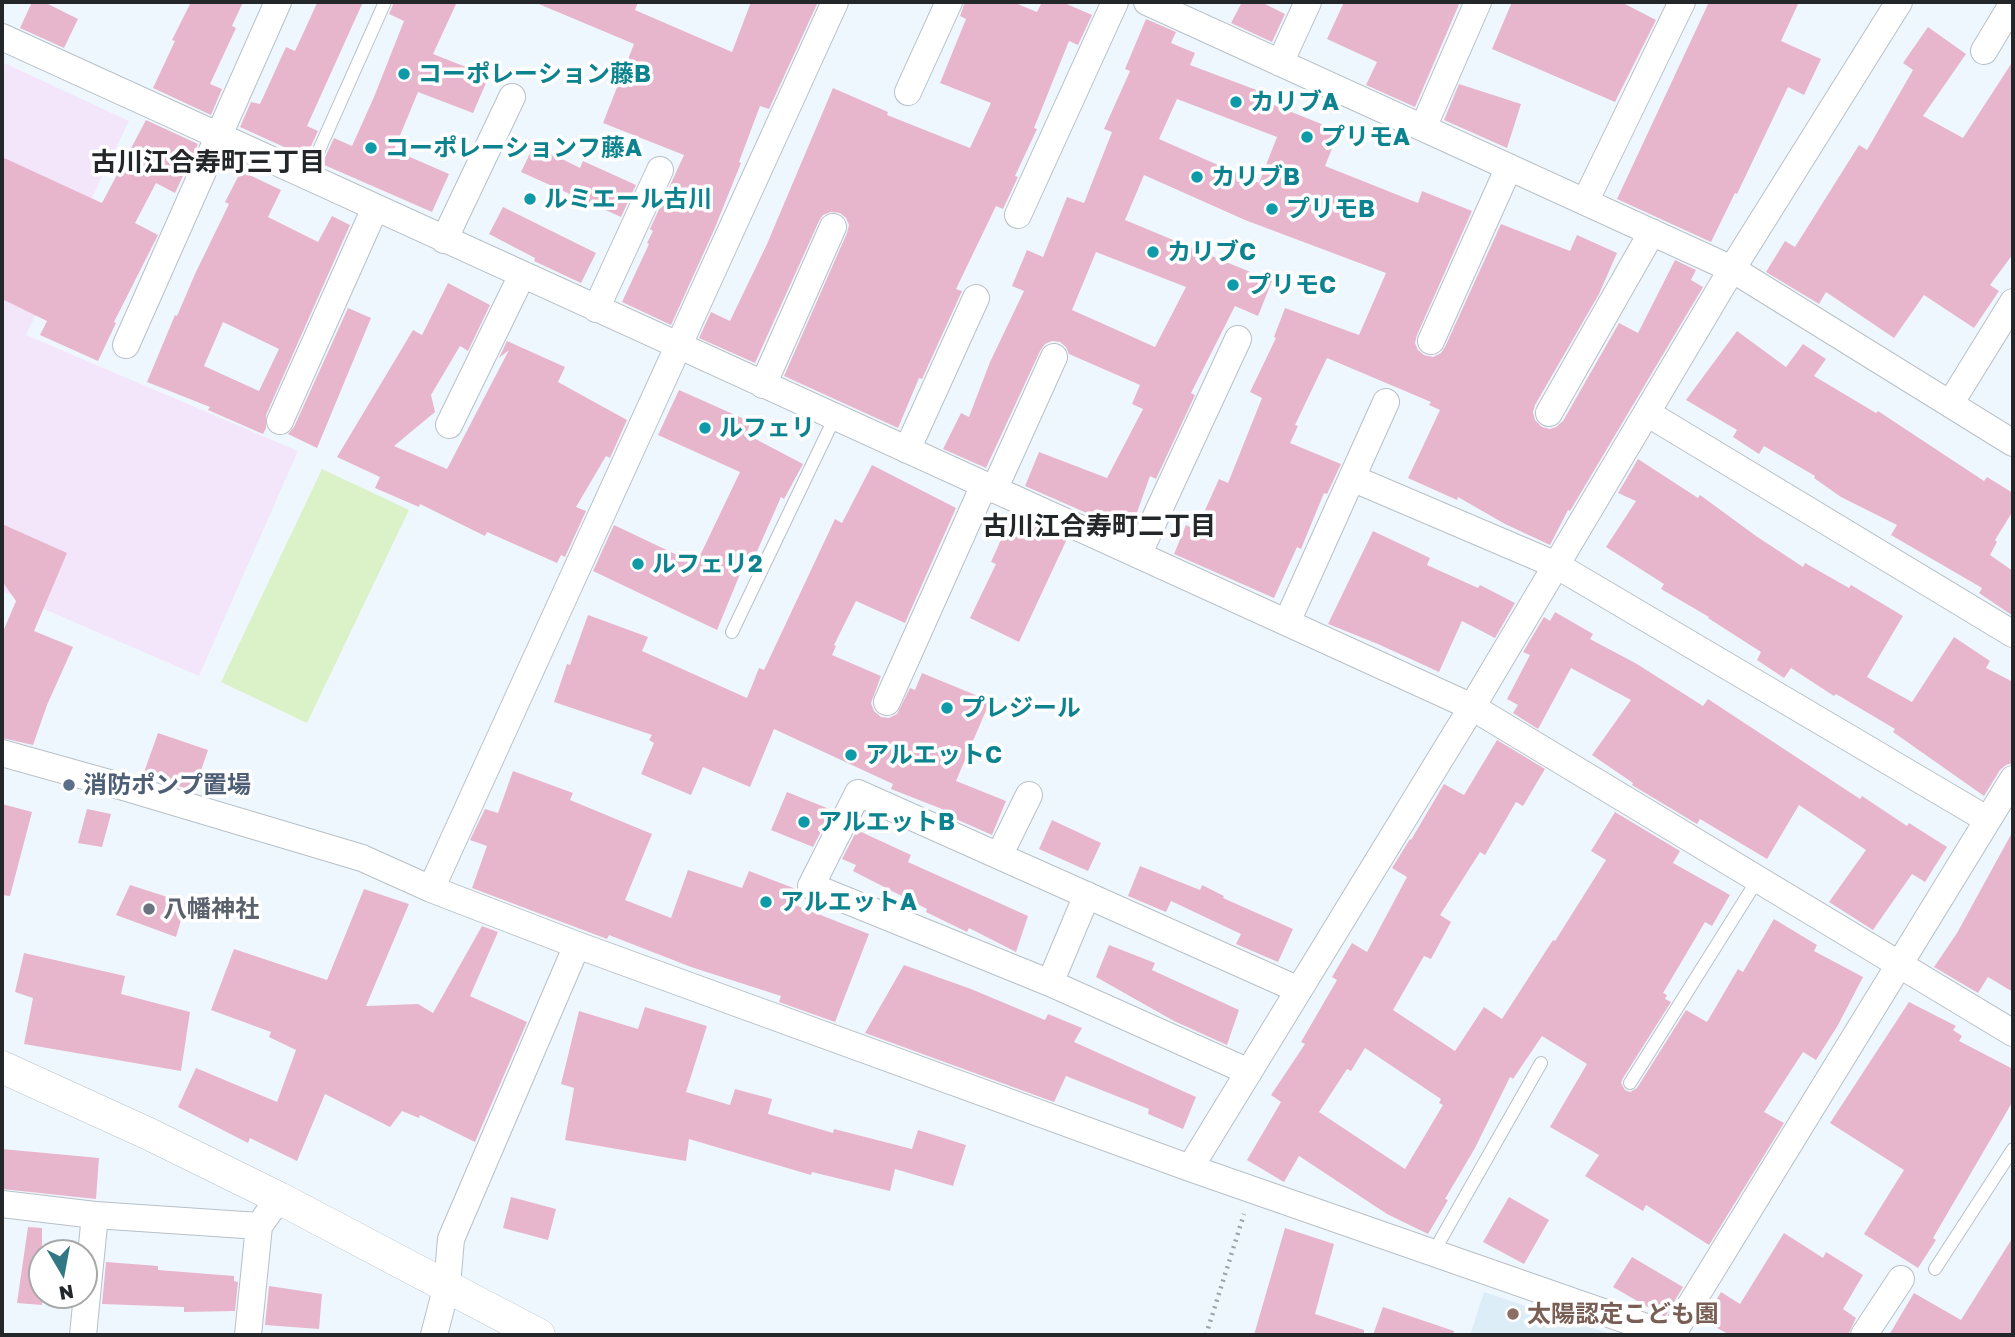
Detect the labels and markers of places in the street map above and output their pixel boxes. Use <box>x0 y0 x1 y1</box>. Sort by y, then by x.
place label: コーポレーション藤B <box>418 60 651 88</box>
marker: コーポレーション藤B <box>396 66 412 82</box>
place label: カリブA <box>1250 88 1339 116</box>
marker: カリブA <box>1228 94 1244 110</box>
place label: プリモA <box>1321 123 1410 151</box>
marker: プリモA <box>1299 129 1315 145</box>
place label: コーポレーションフ藤A <box>385 134 642 162</box>
marker: コーポレーションフ藤A <box>363 140 379 156</box>
place label: カリブB <box>1211 163 1300 191</box>
marker: カリブB <box>1189 169 1205 185</box>
place label: ルミエール古川 <box>544 185 712 213</box>
marker: ルミエール古川 <box>522 191 538 207</box>
place label: プリモB <box>1286 195 1375 223</box>
marker: プリモB <box>1264 201 1280 217</box>
place label: カリブC <box>1167 238 1256 266</box>
marker: カリブC <box>1145 244 1161 260</box>
place label: プリモC <box>1247 271 1336 299</box>
marker: プリモC <box>1225 277 1241 293</box>
place label: ルフェリ <box>719 414 815 442</box>
marker: ルフェリ <box>697 420 713 436</box>
place label: ルフェリ2 <box>652 550 763 578</box>
marker: ルフェリ2 <box>630 556 646 572</box>
place label: プレジール <box>961 694 1081 722</box>
marker: プレジール <box>939 700 955 716</box>
place label: アルエットC <box>865 741 1002 769</box>
marker: アルエットC <box>843 747 859 763</box>
place label: 消防ポンプ置場 <box>83 771 251 799</box>
marker: 消防ポンプ置場 <box>61 777 77 793</box>
place label: アルエットB <box>818 808 955 836</box>
marker: アルエットB <box>796 814 812 830</box>
place label: アルエットA <box>780 888 917 916</box>
marker: アルエットA <box>758 894 774 910</box>
place label: 八幡神社 <box>163 895 259 923</box>
marker: 八幡神社 <box>141 901 157 917</box>
place label: 太陽認定こども園 <box>1527 1300 1719 1328</box>
marker: 太陽認定こども園 <box>1505 1306 1521 1322</box>

